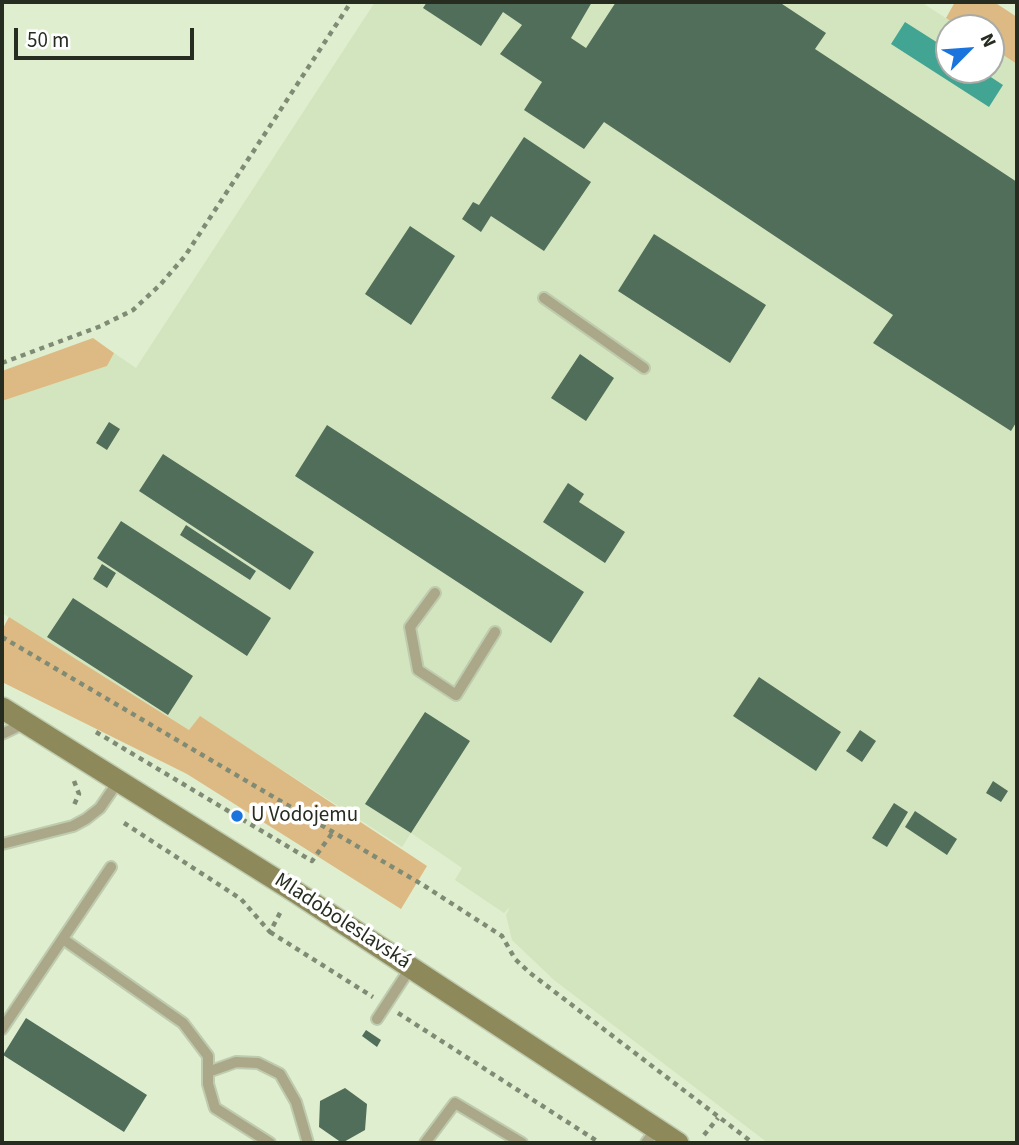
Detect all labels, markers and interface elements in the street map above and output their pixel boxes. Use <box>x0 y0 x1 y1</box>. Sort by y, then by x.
scale bar <box>18 14 198 58</box>
north arrow <box>935 14 1005 84</box>
text: 50 m <box>27 25 69 55</box>
text: N <box>973 29 1003 52</box>
place label: U Vodojemu <box>251 803 358 829</box>
marker: U Vodojemu <box>229 808 245 824</box>
street label: Mladoboleslavská <box>269 869 415 975</box>

